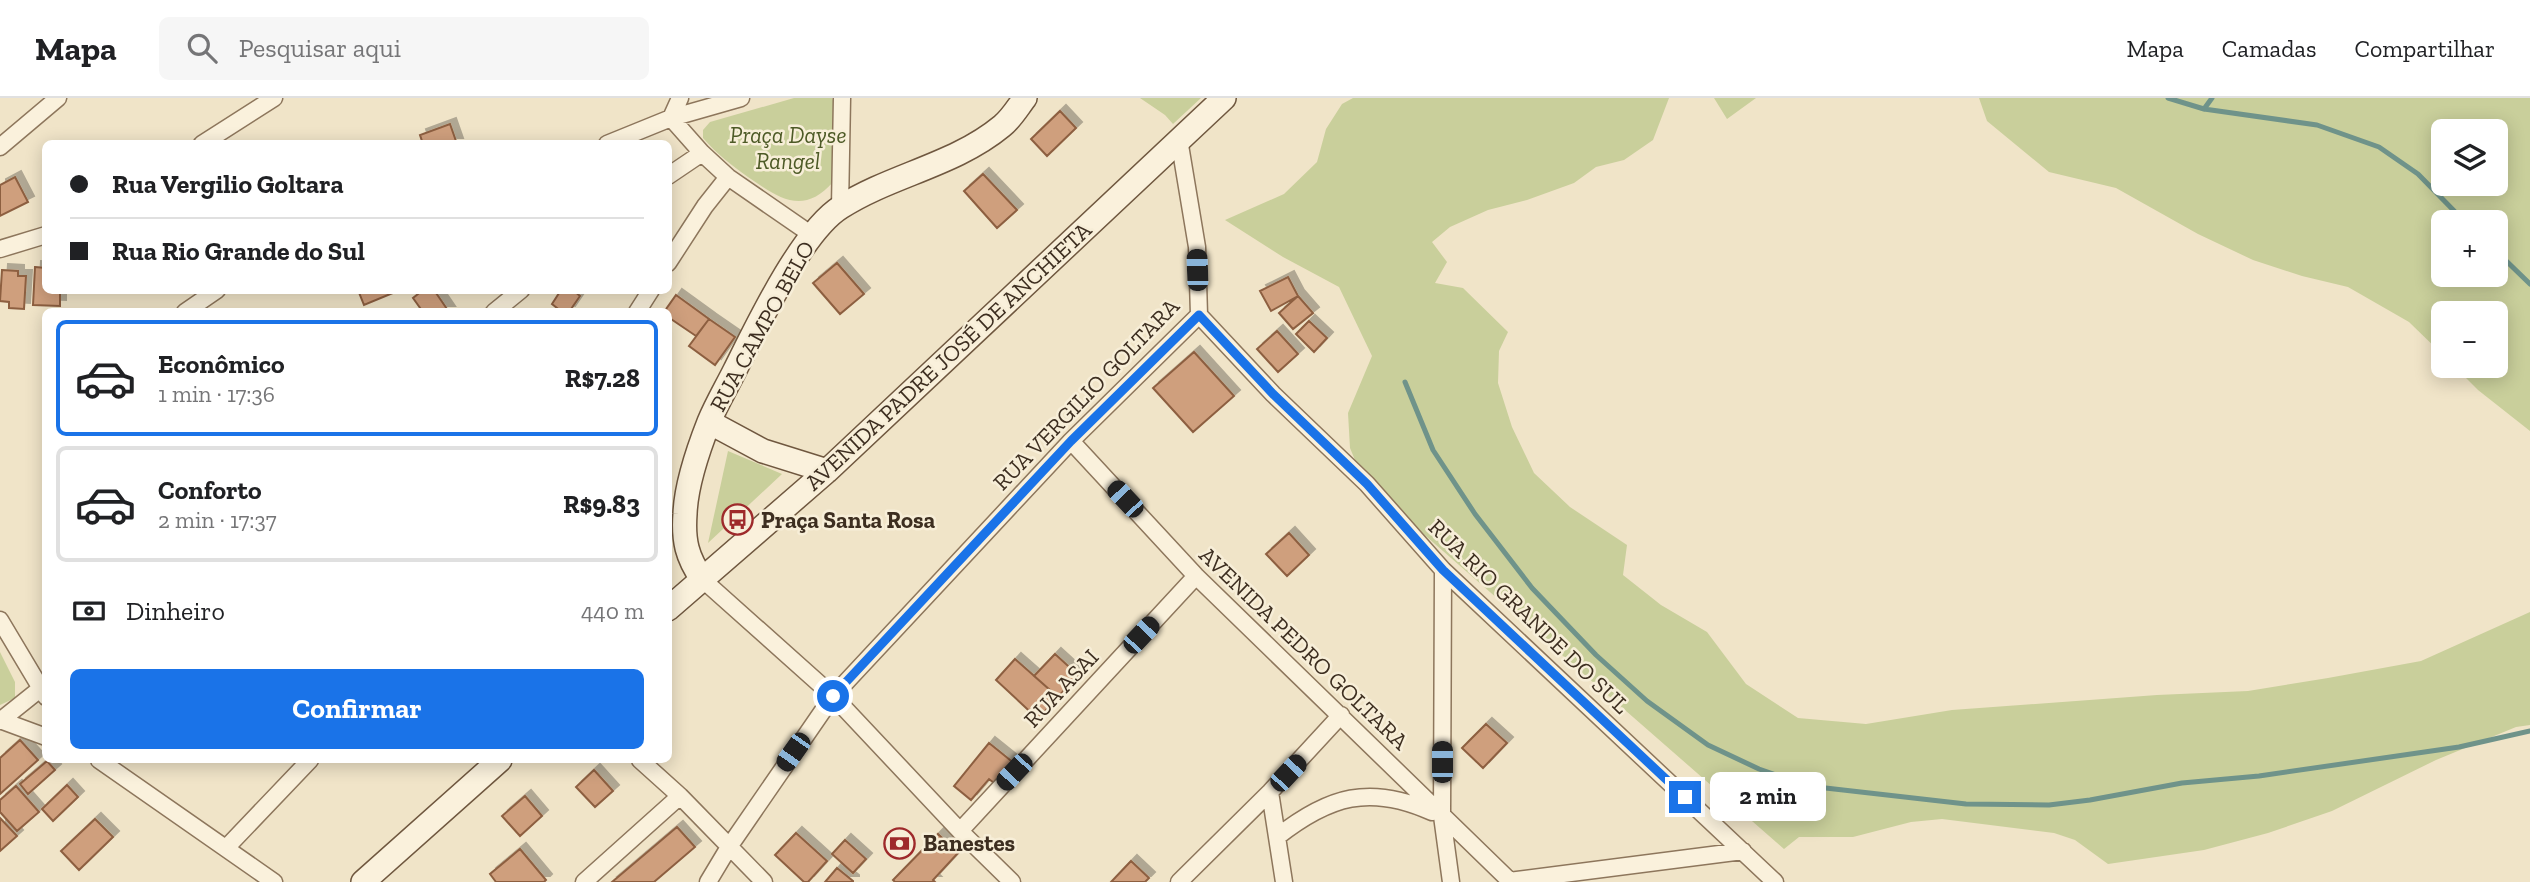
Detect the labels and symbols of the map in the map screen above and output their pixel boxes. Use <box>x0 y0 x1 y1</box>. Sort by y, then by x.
park label: Praça Dayse Rangel <box>730 121 846 175</box>
street label: AVENIDA PADRE JOSÉ DE ANCHIETA <box>799 215 1098 496</box>
street label: RUA CAMPO BELO <box>704 236 820 416</box>
car <box>1186 249 1209 291</box>
street label: RUA VERGILIO GOLTARA <box>987 291 1186 496</box>
car <box>1103 476 1148 522</box>
bus stop icon: Praça Santa Rosa <box>721 503 755 537</box>
place label: Praça Santa Rosa <box>761 506 936 534</box>
street label: RUA RIO GRANDE DO SUL <box>1423 513 1636 720</box>
street label: AVENIDA PEDRO GOLTARA <box>1193 541 1415 756</box>
car <box>1119 612 1164 658</box>
street label: RUA ASAI <box>1018 643 1104 733</box>
route start <box>817 680 849 712</box>
car <box>773 729 814 775</box>
car <box>1432 741 1453 783</box>
car <box>992 749 1037 795</box>
car <box>1266 750 1311 796</box>
callout: 2 min <box>1710 772 1825 822</box>
route end <box>1669 781 1701 813</box>
bank icon: Banestes <box>883 826 917 860</box>
place label: Banestes <box>923 829 1015 857</box>

